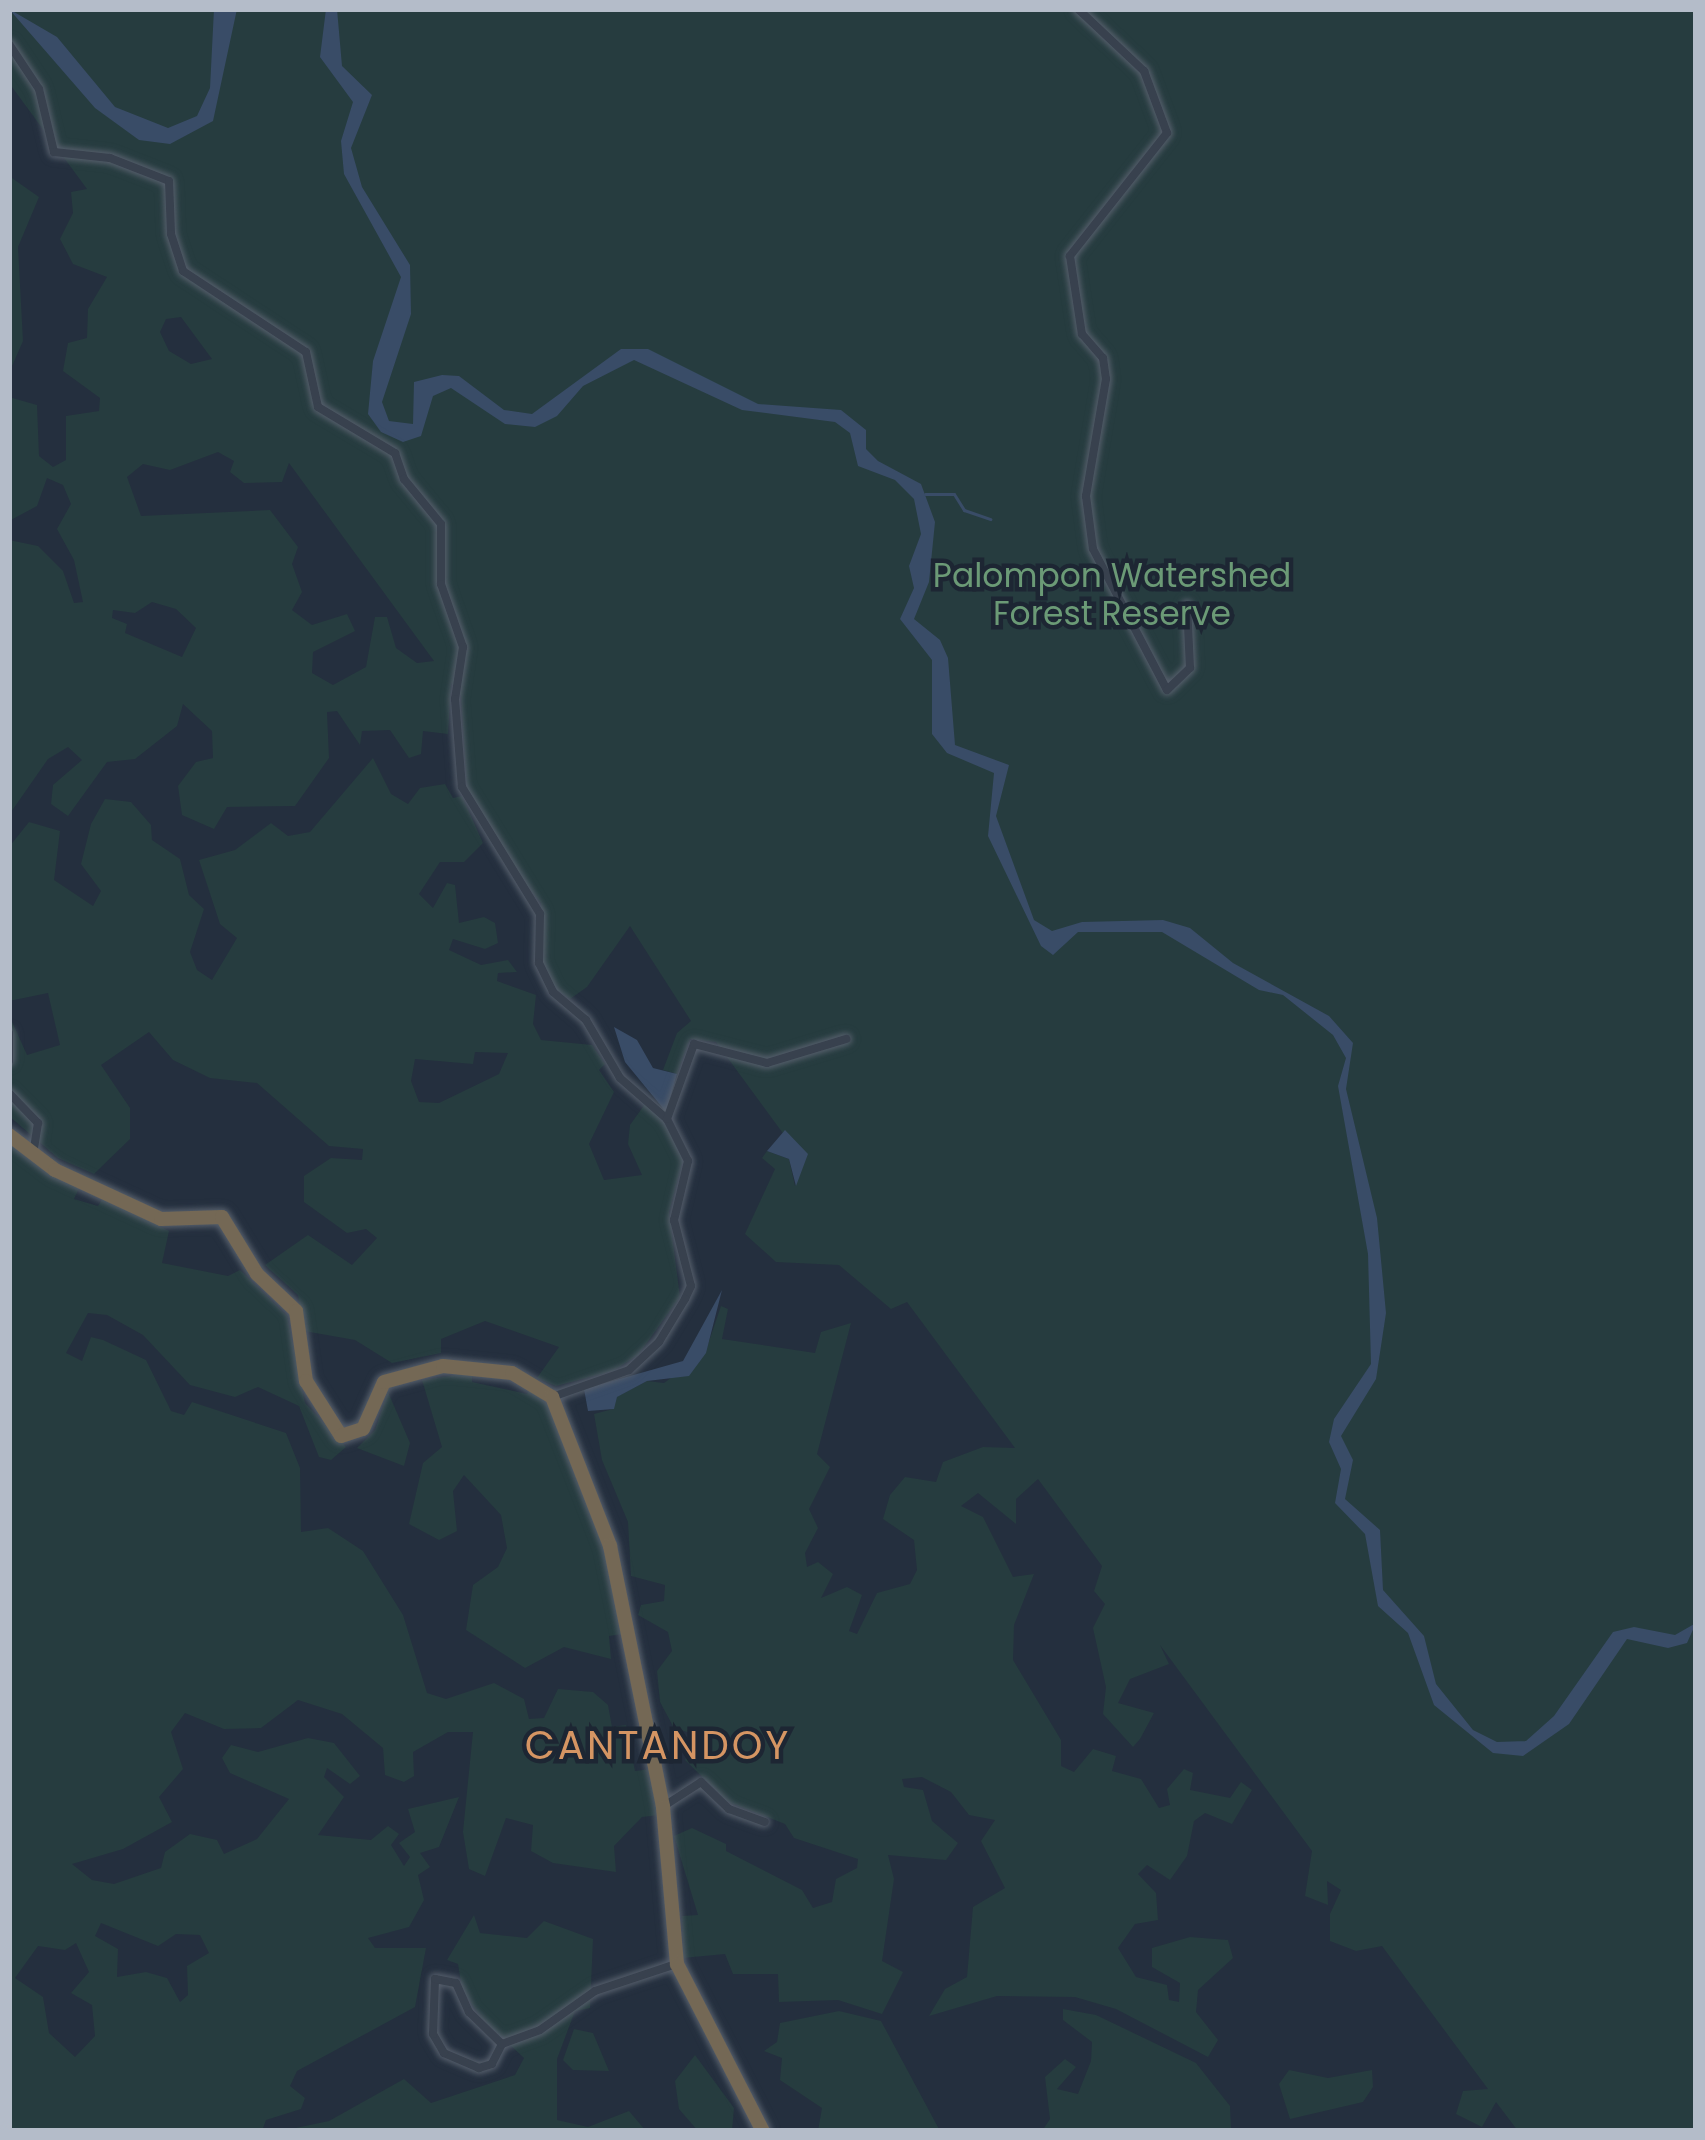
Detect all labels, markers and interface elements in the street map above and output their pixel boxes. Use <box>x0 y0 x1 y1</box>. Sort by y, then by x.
park label: Palompon Watershed Forest Reserve <box>933 556 1291 634</box>
district label: CANTANDOY <box>525 1723 791 1769</box>

